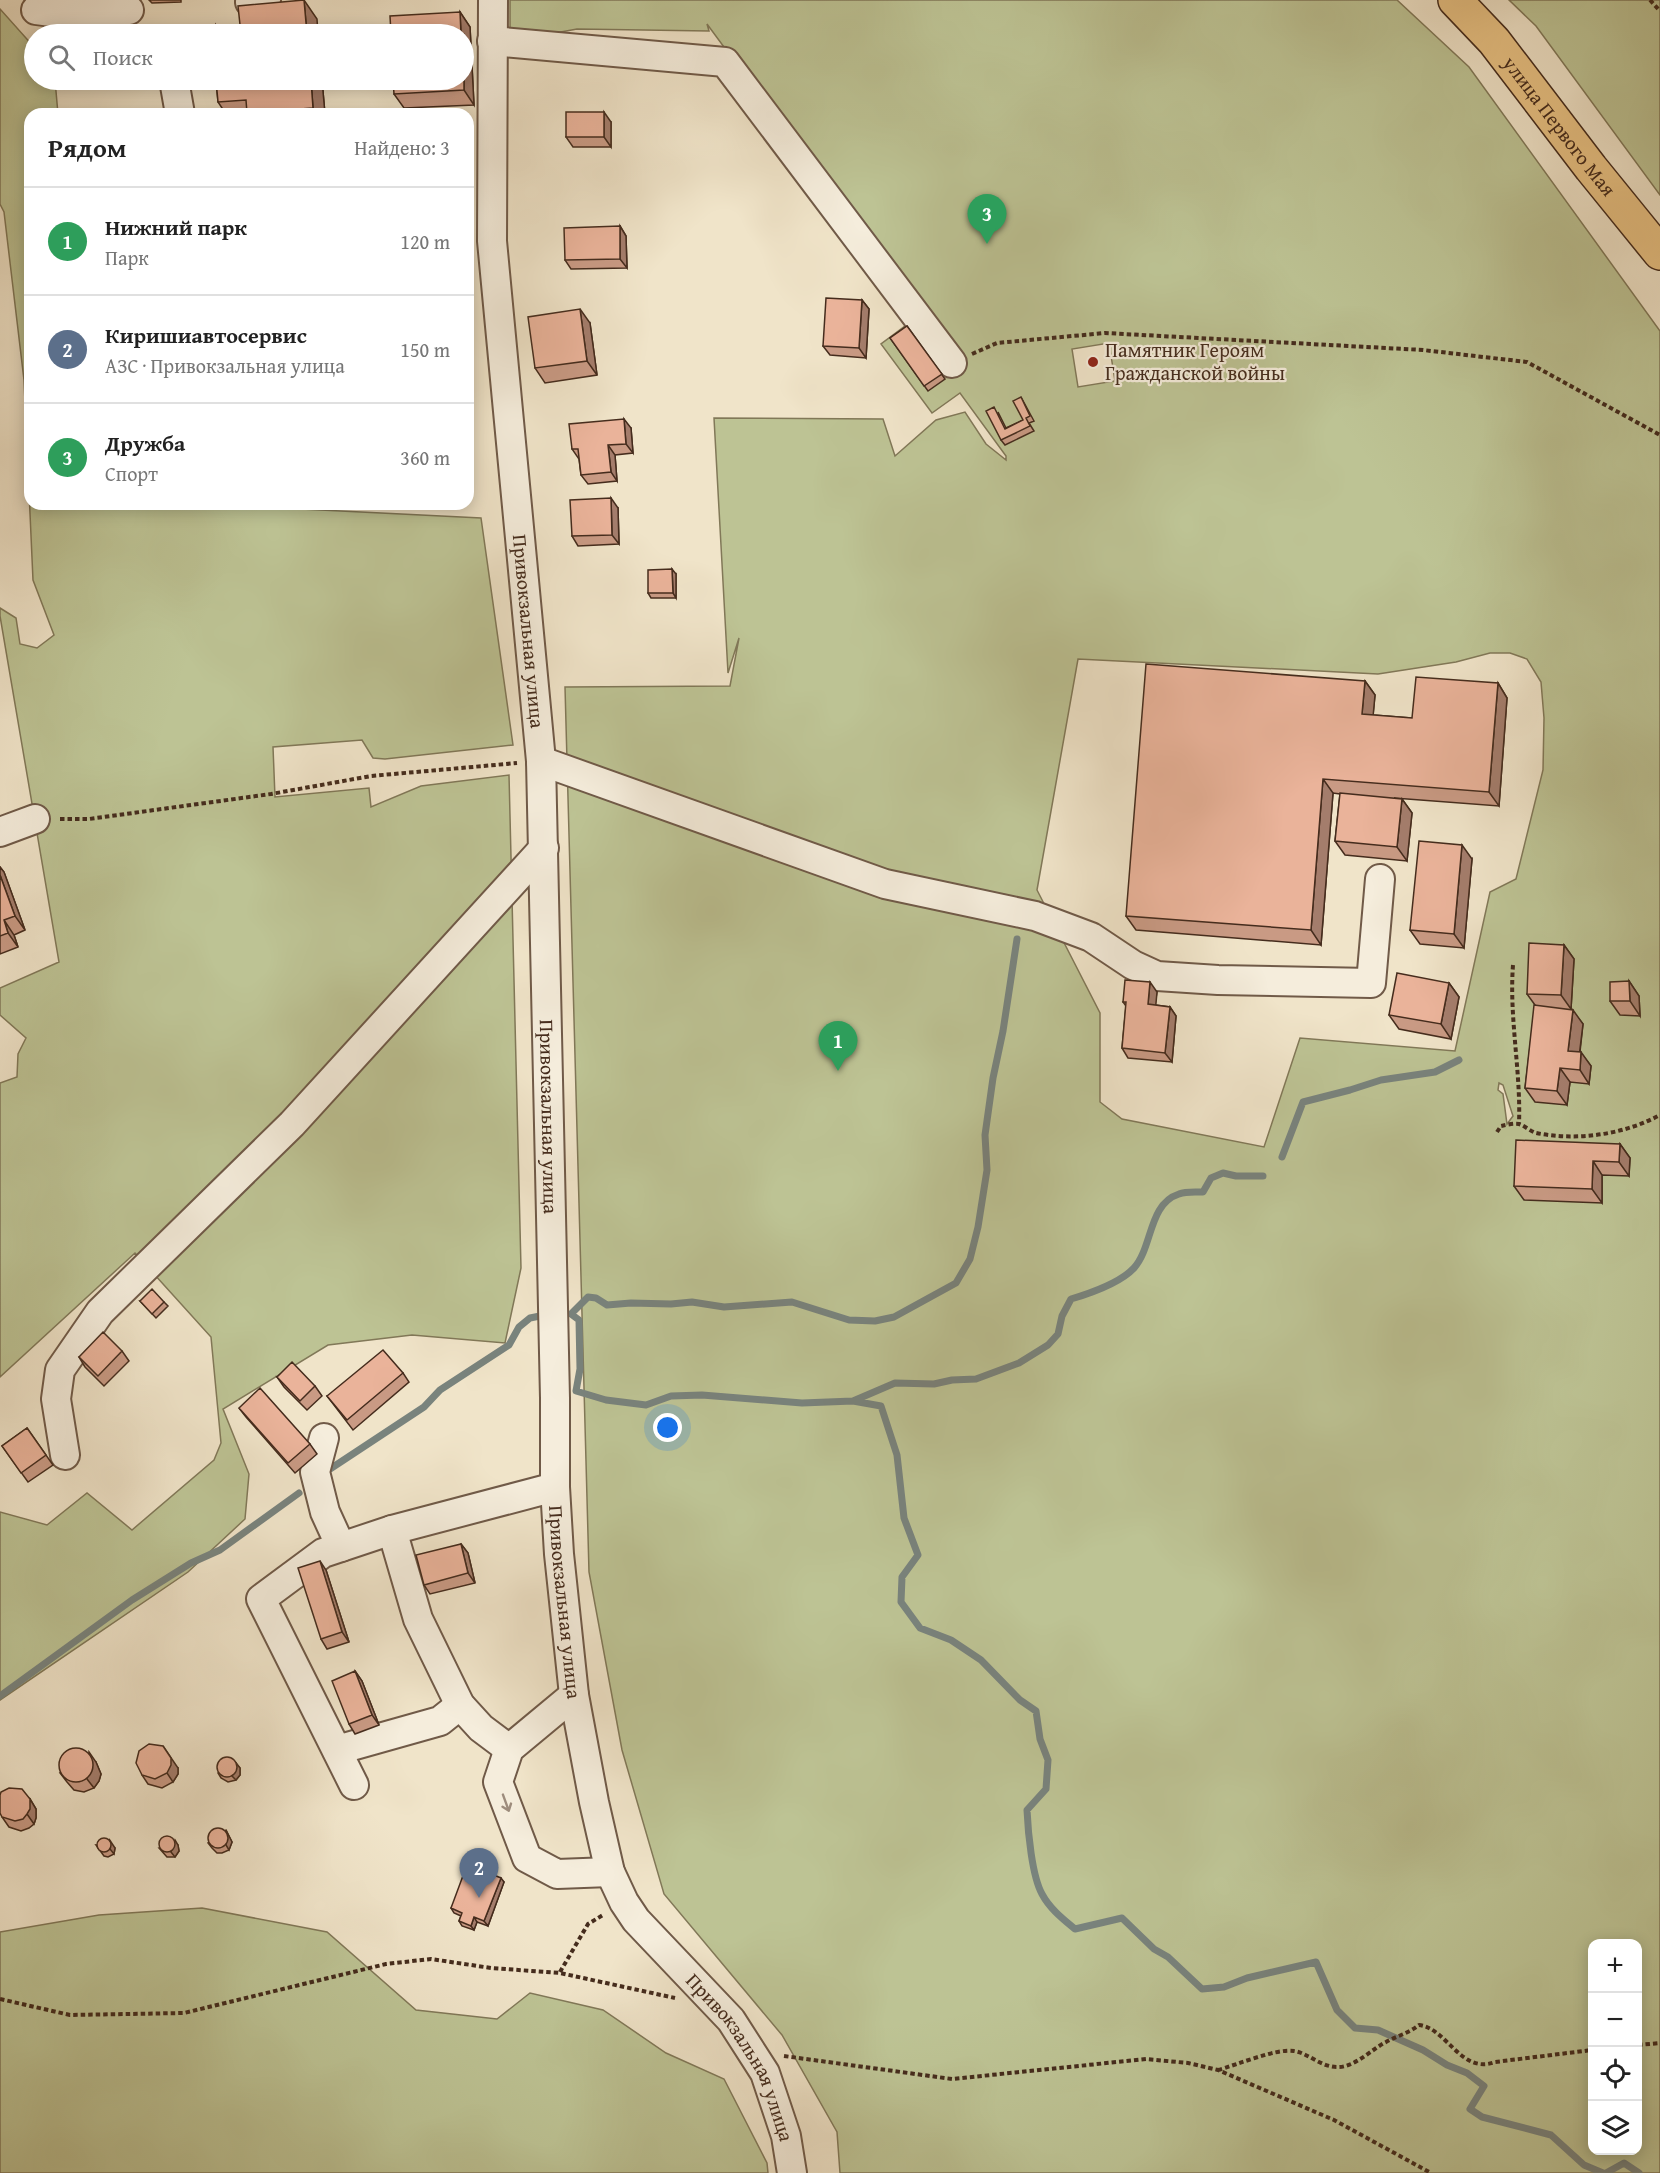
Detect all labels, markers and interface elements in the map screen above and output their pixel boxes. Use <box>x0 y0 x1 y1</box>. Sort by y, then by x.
search box <box>24 24 474 90</box>
icon: search <box>45 41 78 74</box>
text: Поиск <box>93 41 153 73</box>
street label: улица Первого Мая <box>1496 49 1623 202</box>
text: Рядом <box>48 128 126 167</box>
text: Найдено: 3 <box>354 133 450 162</box>
pin: 3 <box>968 194 1006 244</box>
text: Нижний парк <box>105 211 247 243</box>
text: 1 <box>62 227 73 256</box>
text: 120 m <box>400 227 450 256</box>
text: Парк <box>105 243 149 272</box>
text: Киришиавтосервис <box>105 319 307 351</box>
text: 2 <box>62 335 73 364</box>
text: 150 m <box>400 335 450 364</box>
place label: Памятник Героям Гражданской войны <box>1105 335 1285 387</box>
text: АЗС · Привокзальная улица <box>105 351 345 380</box>
marker: Памятник Героям Гражданской войны <box>1086 355 1100 369</box>
text: Дружба <box>105 427 185 459</box>
text: 3 <box>62 443 73 472</box>
text: 360 m <box>400 443 450 472</box>
text: Спорт <box>105 459 158 488</box>
street label: Привокзальная улица <box>506 533 553 730</box>
street label: Привокзальная улица <box>533 1019 566 1215</box>
pin: 1 <box>818 1022 858 1071</box>
your location <box>653 1413 682 1442</box>
street label: Привокзальная улица <box>542 1504 589 1701</box>
one-way arrow <box>502 1794 513 1812</box>
pin: 2 <box>460 1848 498 1898</box>
map controls <box>1588 1939 1642 2155</box>
button: + <box>1588 1939 1642 1993</box>
street label: Привокзальная улица <box>680 1966 802 2144</box>
button: − <box>1588 1993 1642 2047</box>
button: locate <box>1588 2047 1642 2101</box>
button: layers <box>1588 2101 1642 2155</box>

